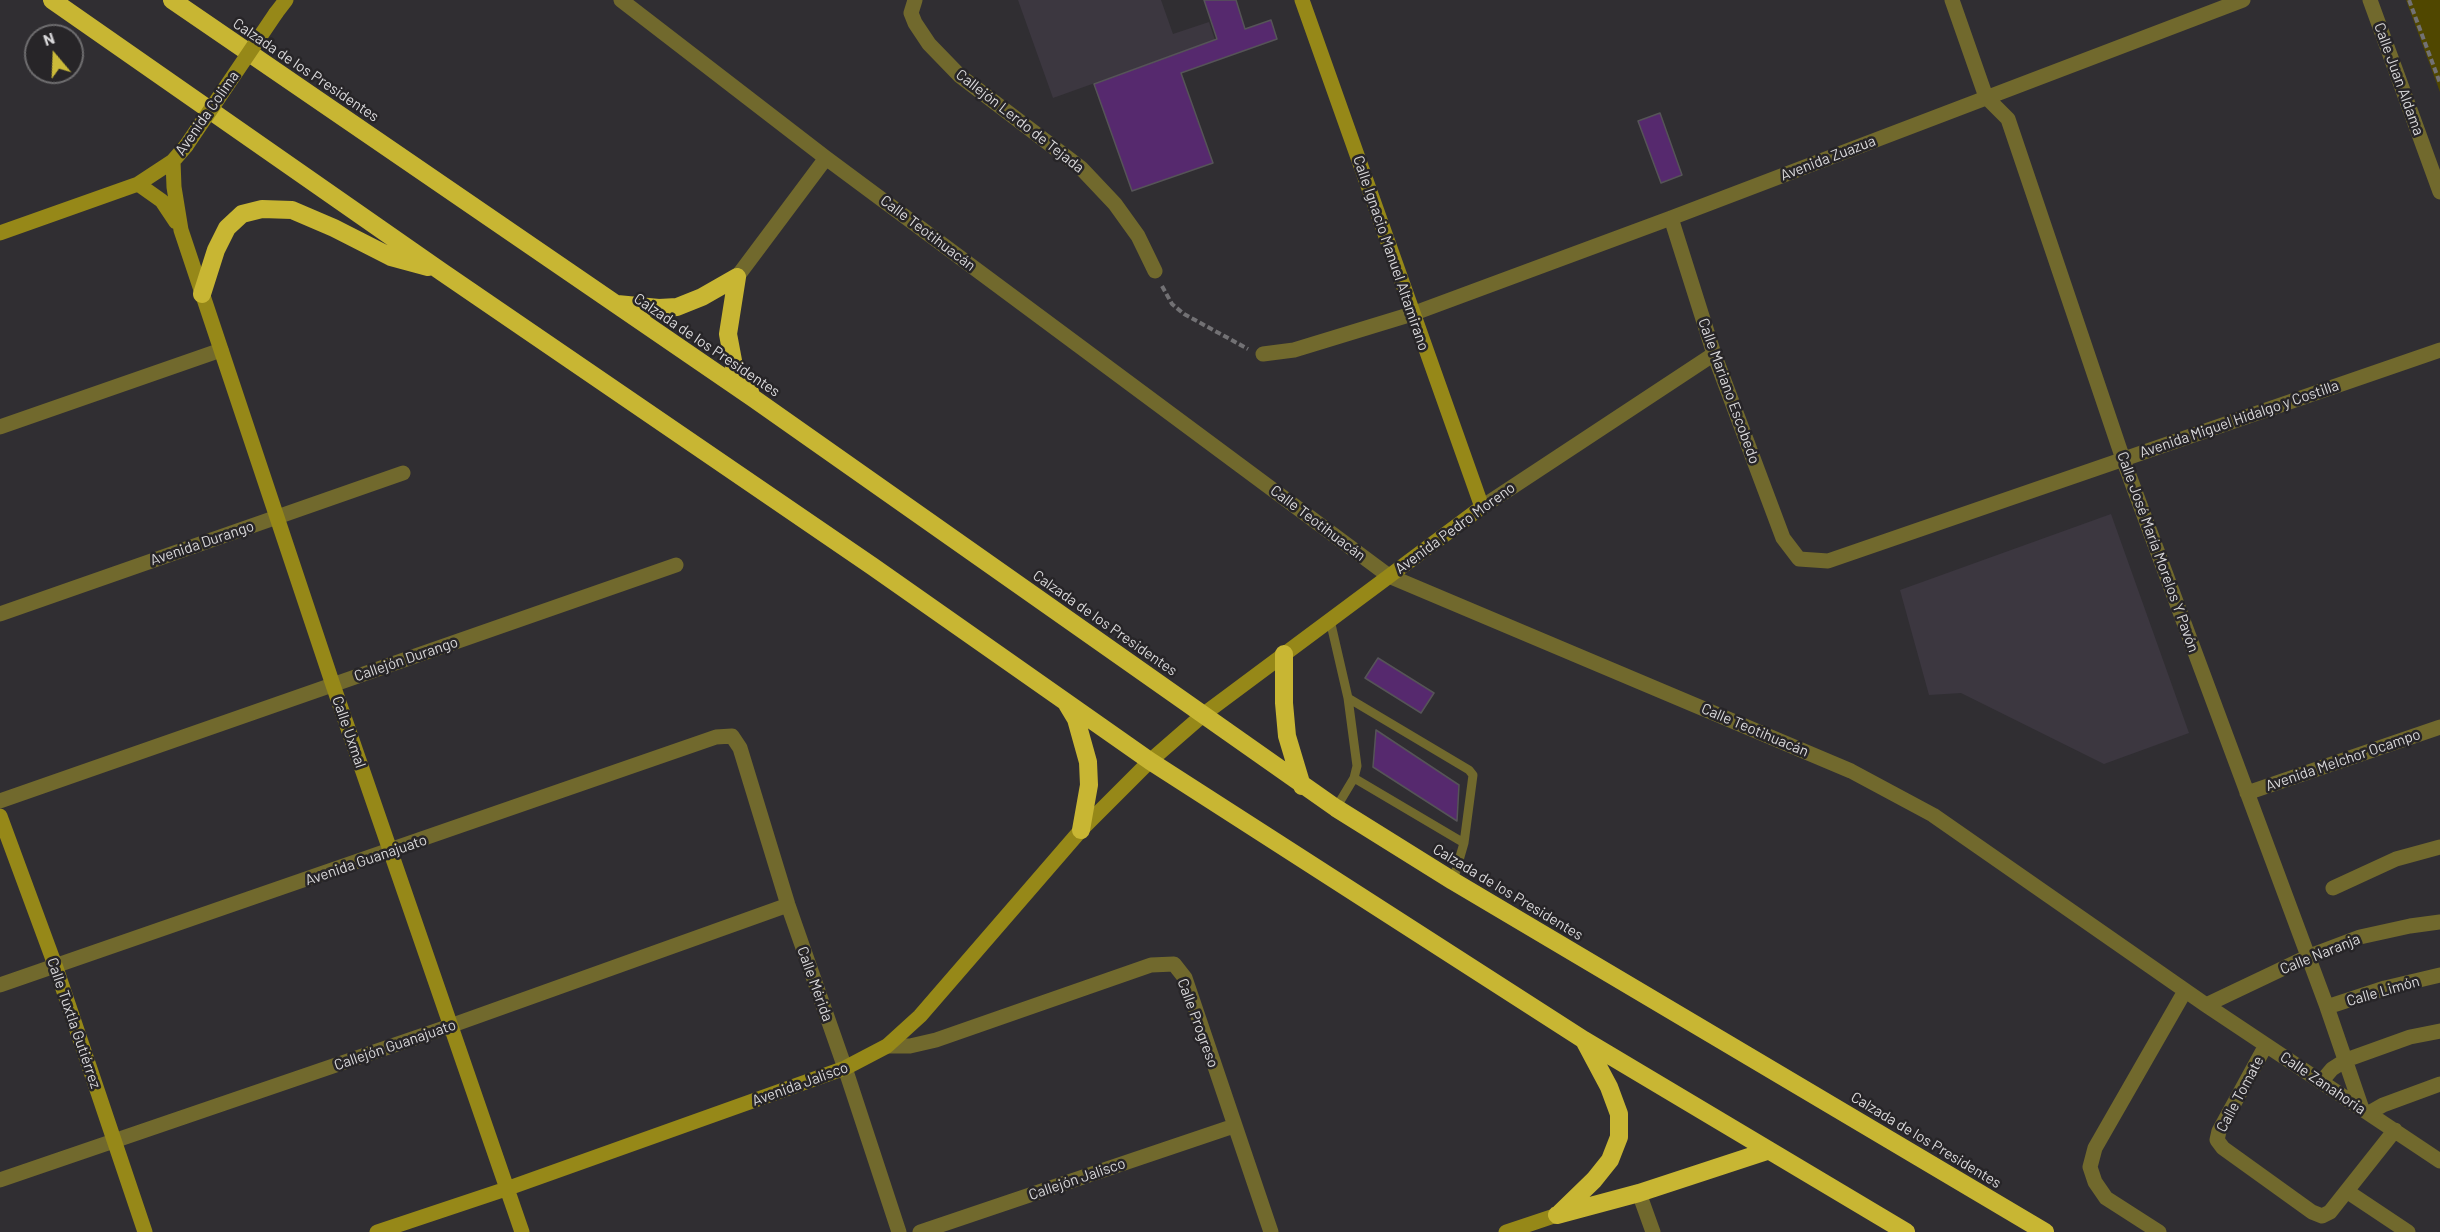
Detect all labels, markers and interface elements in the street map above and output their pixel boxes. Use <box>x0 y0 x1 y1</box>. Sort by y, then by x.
street label: Calzada de los Presidentes <box>230 14 382 126</box>
street label: Calle Juan Aldama <box>2370 20 2428 138</box>
north arrow <box>24 24 84 84</box>
text: N <box>40 28 57 49</box>
street label: Callejón Lerdo de Tejada <box>952 65 1088 177</box>
street label: Avenida Colima <box>171 67 243 159</box>
street label: Avenida Zuazua <box>1778 132 1878 184</box>
street label: Calle Ignacio Manuel Altamirano <box>1349 153 1433 353</box>
street label: Calle Teotihuacán <box>877 191 979 275</box>
street label: Calzada de los Presidentes <box>631 289 783 401</box>
street label: Calle Mariano Escobedo <box>1694 316 1764 466</box>
street label: Avenida Miguel Hidalgo y Costilla <box>2137 376 2341 462</box>
street label: Calle José María Morelos Y Pavón <box>2113 449 2203 655</box>
street label: Avenida Pedro Moreno <box>1391 478 1519 578</box>
street label: Calle Teotihuacán <box>1267 481 1369 565</box>
street label: Avenida Durango <box>148 517 256 569</box>
street label: Calzada de los Presidentes <box>1029 566 1181 680</box>
street label: Callejón Durango <box>352 633 460 685</box>
street label: Calle Uxmal <box>328 694 370 770</box>
street label: Calle Teotihuacán <box>1699 699 1811 761</box>
street label: Avenida Melchor Ocampo <box>2263 725 2423 795</box>
street label: Avenida Guanajuato <box>303 831 429 889</box>
street label: Calzada de los Presidentes <box>1430 840 1586 944</box>
street label: Calle Naranja <box>2277 930 2363 978</box>
street label: Calle Mérida <box>793 944 837 1024</box>
street label: Calle Tuxtla Gutiérrez <box>43 955 105 1091</box>
street label: Calle Limón <box>2344 972 2422 1010</box>
street label: Calle Progreso <box>1174 976 1222 1070</box>
street label: Callejón Guanajuato <box>332 1016 458 1074</box>
street label: Calle Zanahoria <box>2277 1048 2369 1118</box>
street label: Calle Tomate <box>2212 1053 2268 1135</box>
street label: Avenida Jalisco <box>749 1058 851 1110</box>
street label: Calzada de los Presidentes <box>1848 1088 2004 1192</box>
street label: Callejón Jalisco <box>1026 1154 1128 1204</box>

